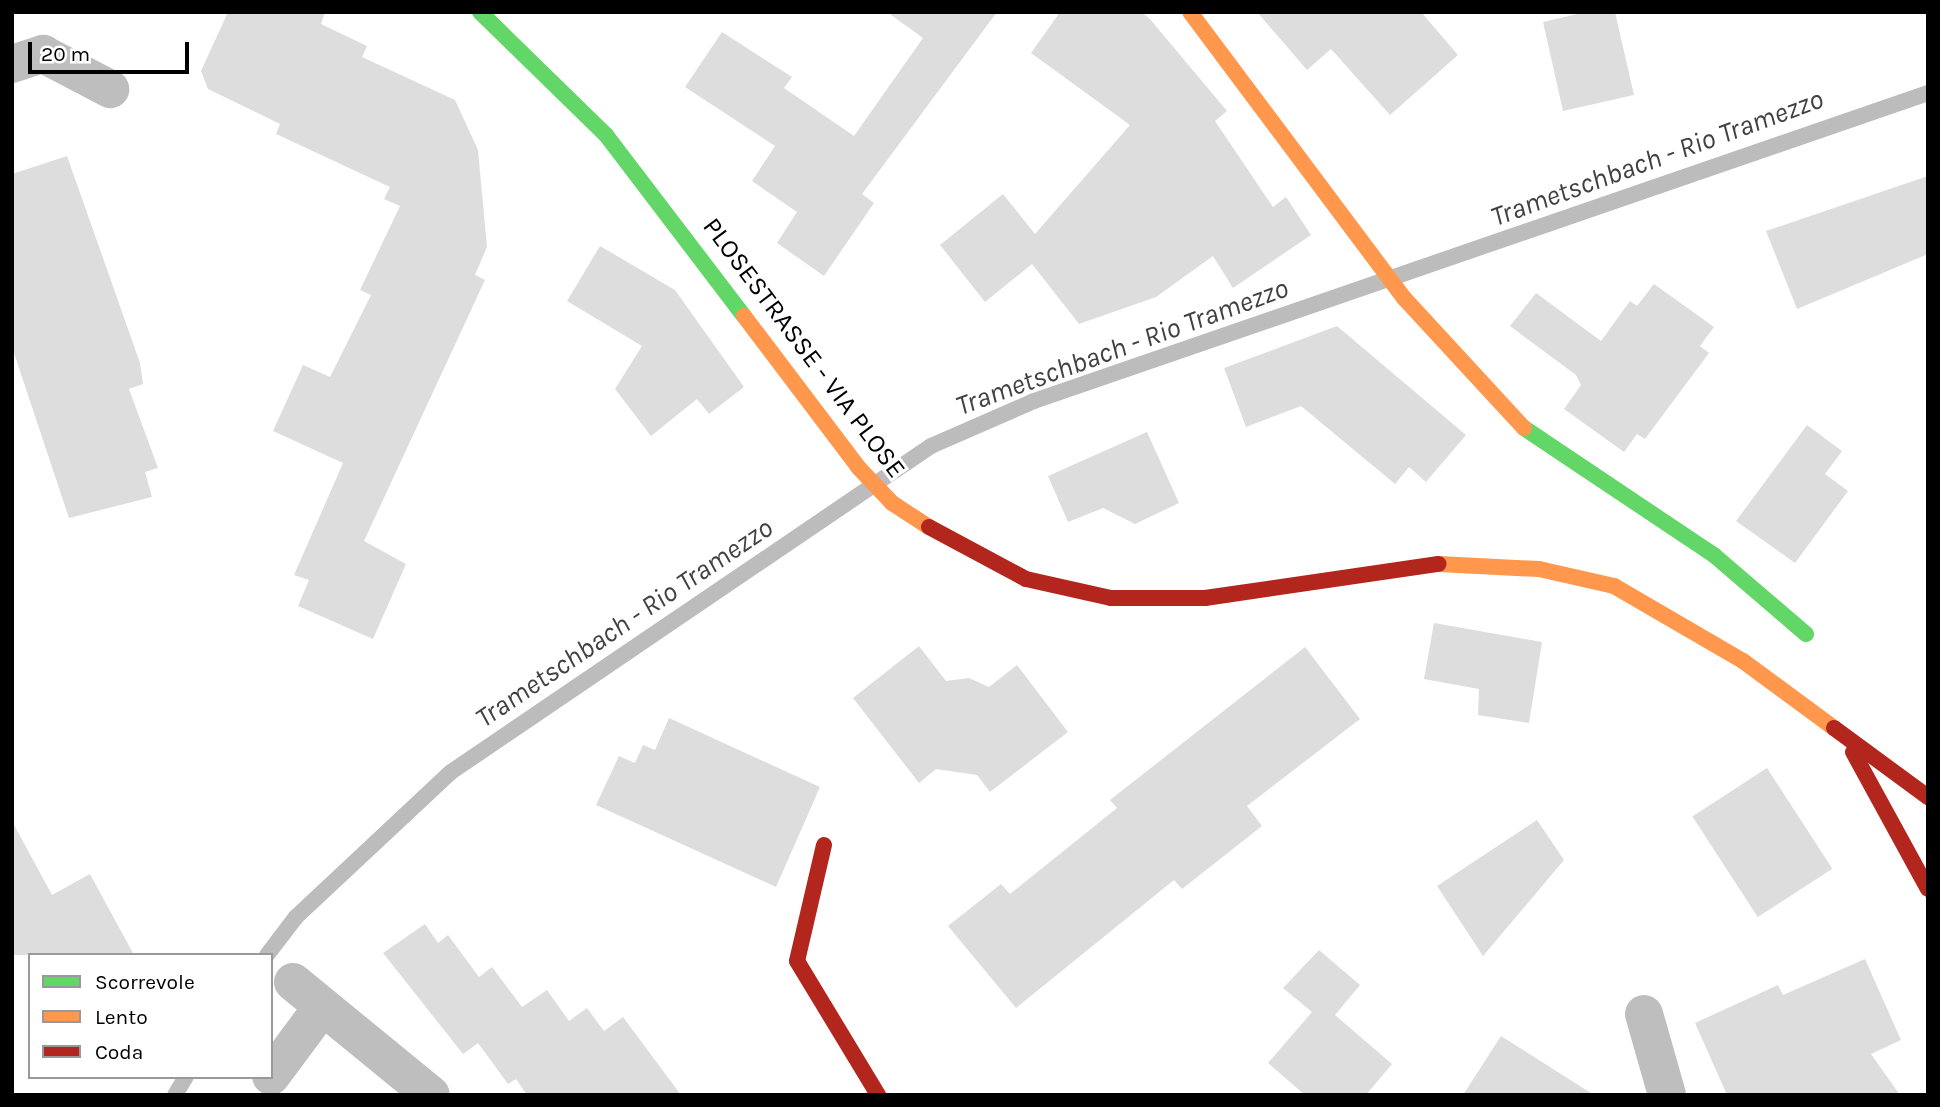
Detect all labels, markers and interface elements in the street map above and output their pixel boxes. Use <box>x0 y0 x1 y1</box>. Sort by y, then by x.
scale bar <box>32 28 192 72</box>
text: 20 m <box>41 42 90 66</box>
water label: Trametschbach - Rio Tramezzo <box>1486 82 1828 234</box>
street label: PLOSESTRASSE - VIA PLOSE <box>696 212 912 484</box>
water label: Trametschbach - Rio Tramezzo <box>951 271 1293 423</box>
water label: Trametschbach - Rio Tramezzo <box>469 511 779 735</box>
legend <box>28 953 273 1079</box>
text: Scorrevole <box>95 970 195 994</box>
text: Lento <box>95 1005 148 1029</box>
text: Coda <box>95 1040 143 1064</box>

